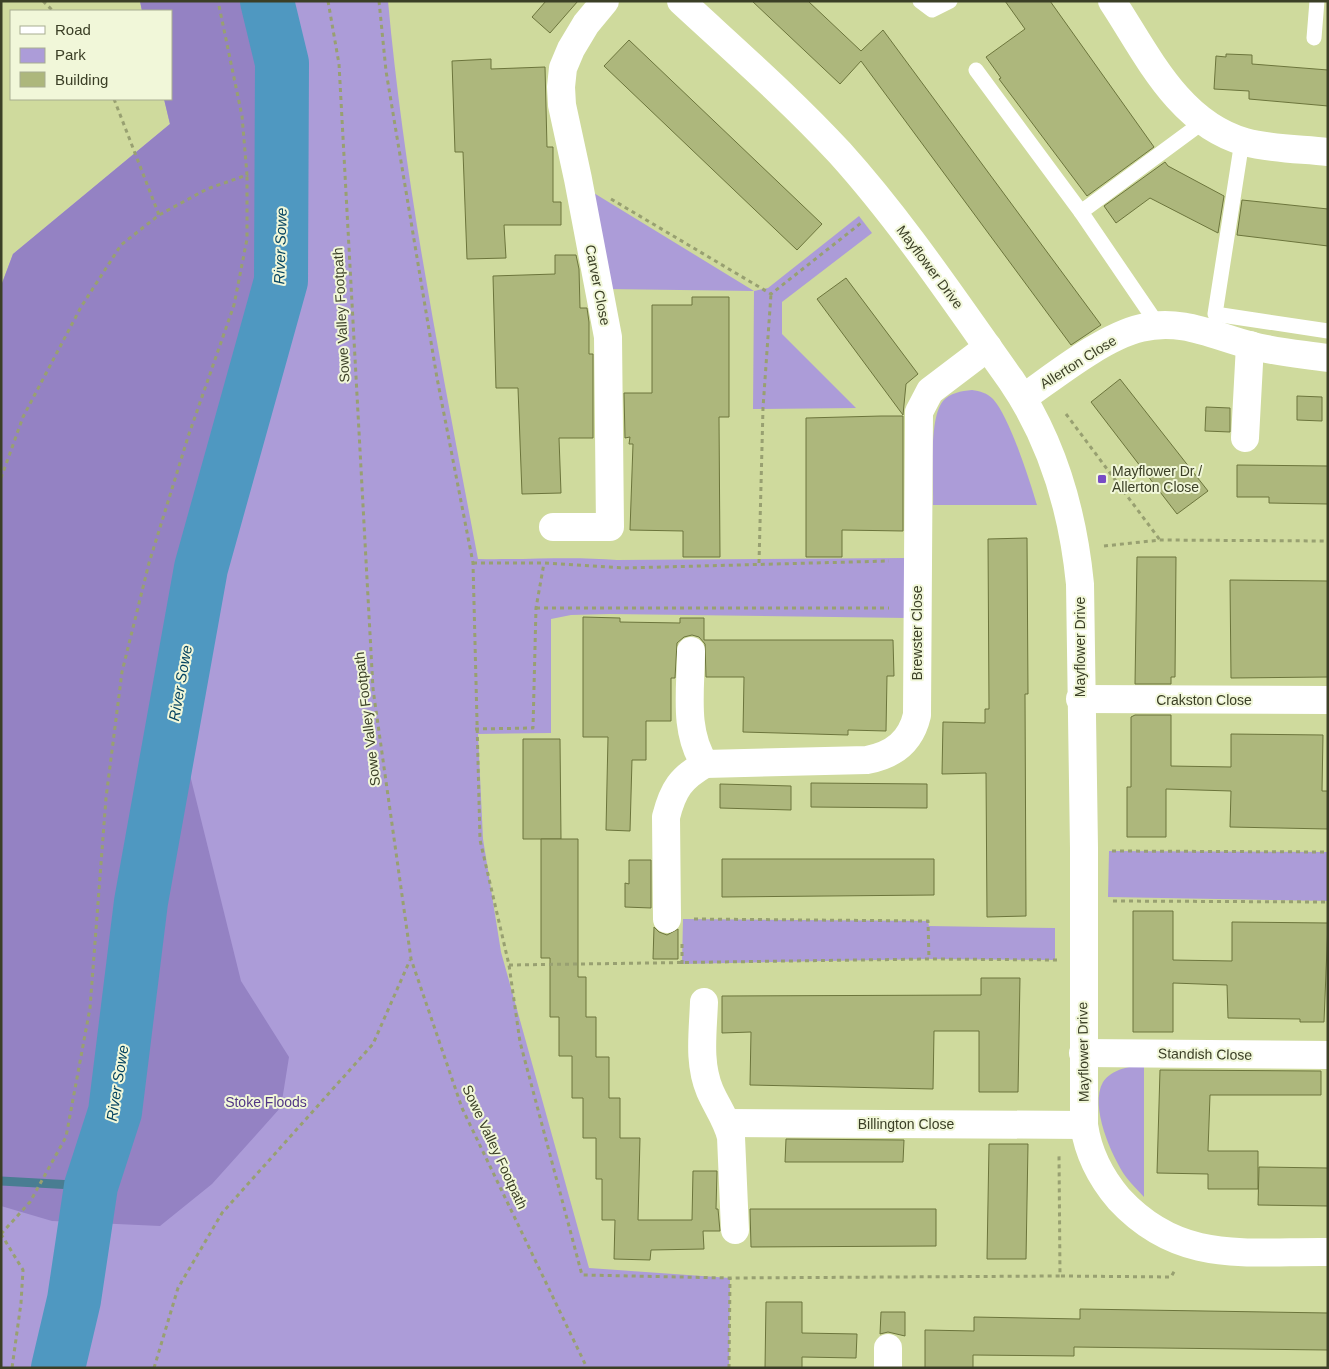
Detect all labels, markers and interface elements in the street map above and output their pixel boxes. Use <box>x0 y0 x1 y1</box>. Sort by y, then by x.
legend <box>10 10 172 100</box>
text: Road <box>55 21 91 38</box>
text: Park <box>55 46 86 63</box>
text: Building <box>55 71 108 88</box>
water label: River Sowe <box>270 207 290 285</box>
street label: Mayflower Drive <box>893 222 967 312</box>
street label: Carver Close <box>582 243 614 327</box>
street label: Sowe Valley Footpath <box>329 247 353 383</box>
street label: Allerton Close <box>1037 332 1119 392</box>
place label: Mayflower Dr / Allerton Close <box>1112 463 1202 495</box>
marker: Mayflower Dr / Allerton Close <box>1096 473 1108 485</box>
street label: Brewster Close <box>909 585 925 680</box>
street label: Mayflower Drive <box>1072 597 1088 697</box>
water label: River Sowe <box>165 644 195 722</box>
street label: Sowe Valley Footpath <box>351 651 383 787</box>
street label: Crakston Close <box>1156 692 1252 708</box>
street label: Mayflower Drive <box>1074 1001 1092 1102</box>
water label: River Sowe <box>103 1044 131 1122</box>
street label: Standish Close <box>1158 1045 1252 1063</box>
street label: Sowe Valley Footpath <box>459 1082 531 1212</box>
park label: Stoke Floods <box>225 1094 307 1110</box>
street label: Billington Close <box>858 1116 954 1132</box>

